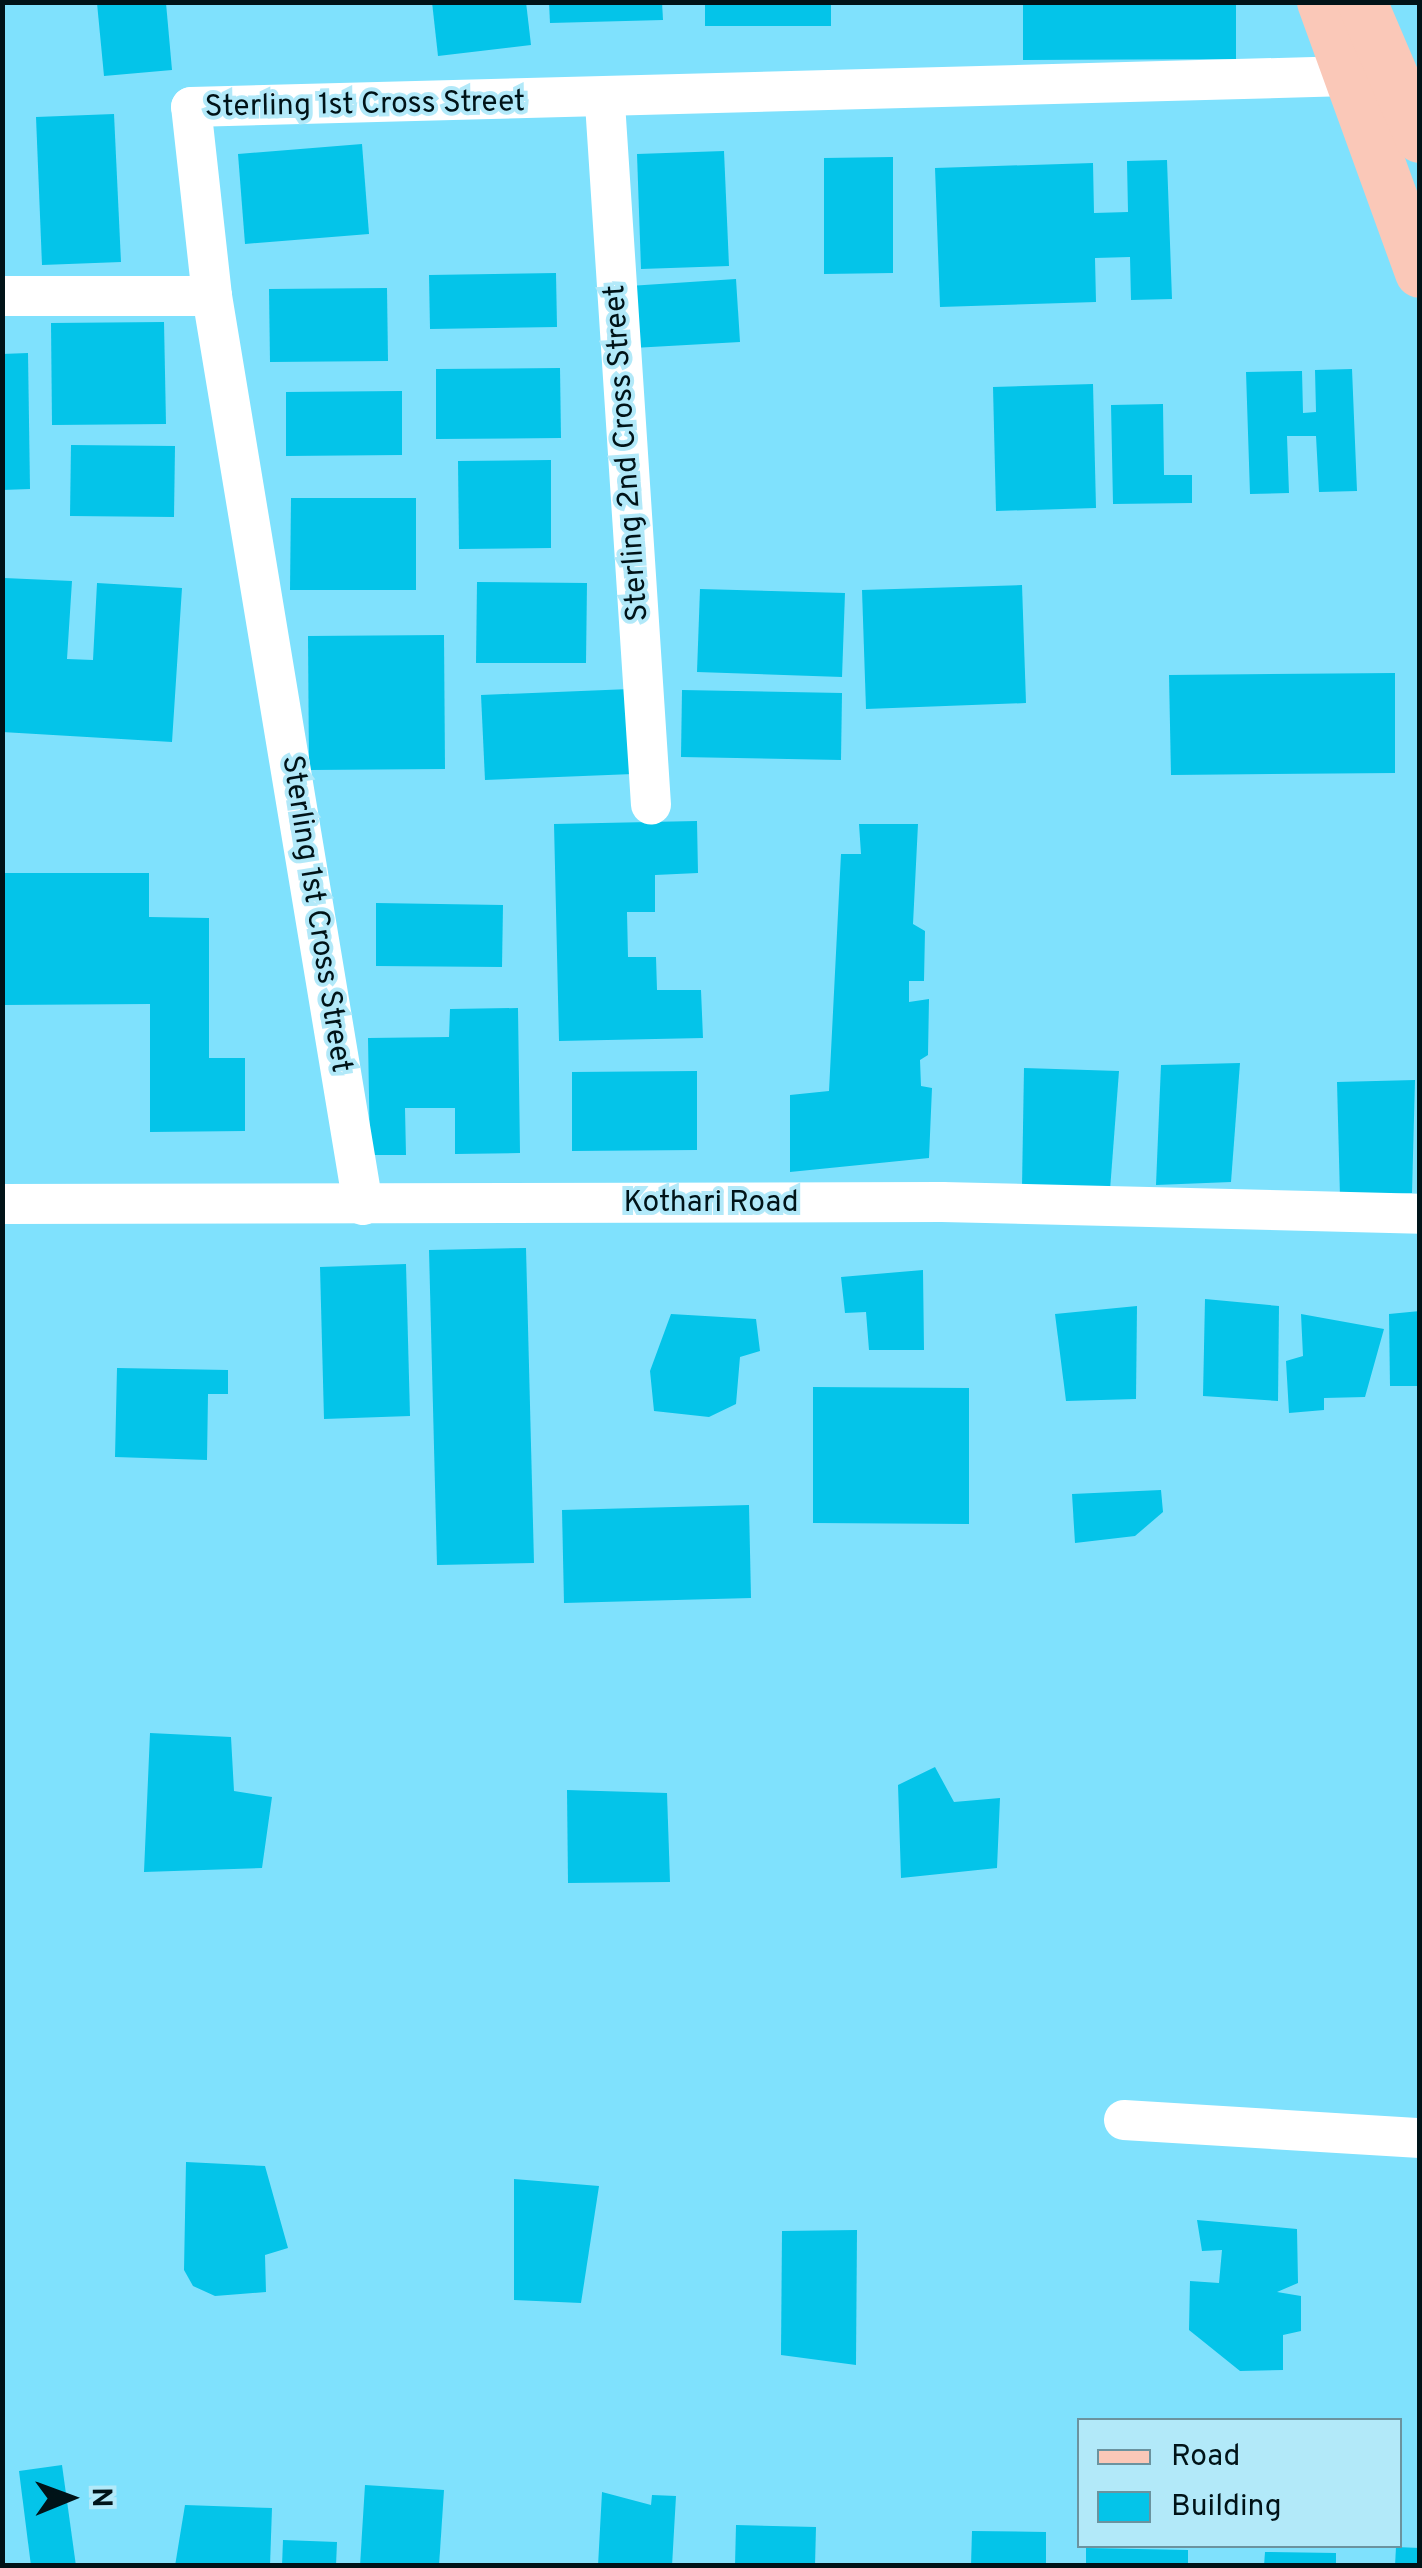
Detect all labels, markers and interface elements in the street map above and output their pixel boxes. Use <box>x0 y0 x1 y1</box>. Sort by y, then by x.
street label: Sterling 1st Cross Street <box>204 85 526 127</box>
street label: Sterling 2nd Cross Street <box>598 283 658 623</box>
street label: Sterling 1st Cross Street <box>272 753 358 1075</box>
street label: Kothari Road <box>623 1186 799 1222</box>
legend <box>1077 2418 1402 2548</box>
text: Road <box>1171 2439 1240 2476</box>
north arrow <box>20 2448 120 2548</box>
text: N <box>82 2487 118 2508</box>
text: Building <box>1171 2489 1282 2526</box>

